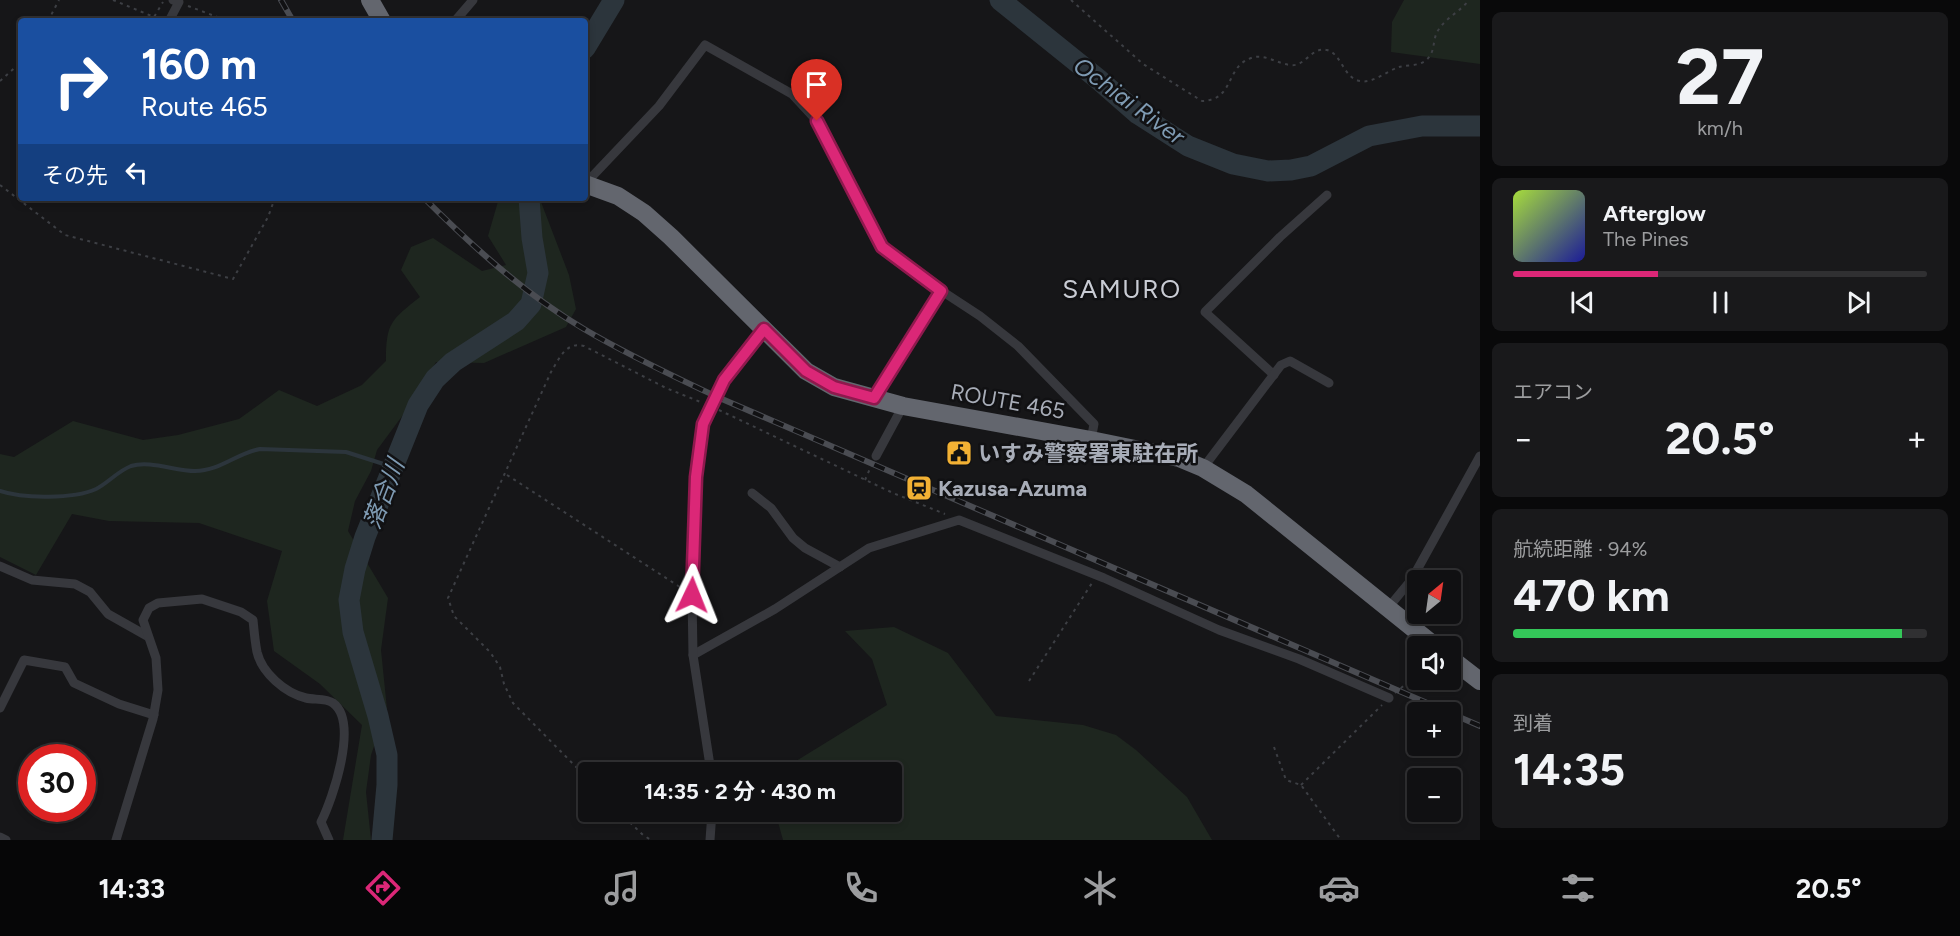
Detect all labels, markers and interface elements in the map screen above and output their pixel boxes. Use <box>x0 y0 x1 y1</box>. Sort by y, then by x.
text: 27 <box>1676 30 1764 124</box>
text: 160 m <box>141 39 257 90</box>
icon: right <box>42 42 120 120</box>
water label: Ochiai River <box>1068 51 1191 151</box>
pin <box>791 59 842 121</box>
icon: arrive <box>800 68 833 101</box>
text: Route 465 <box>141 90 268 123</box>
text: km/h <box>1697 116 1743 140</box>
icon: left <box>120 156 153 189</box>
text: その先 <box>42 162 108 189</box>
text: Afterglow <box>1603 200 1706 227</box>
text: The Pines <box>1603 227 1689 251</box>
district label: SAMURO <box>1062 273 1182 305</box>
icon: previous <box>1566 286 1599 319</box>
icon: pause <box>1704 286 1737 319</box>
icon: next <box>1842 286 1875 319</box>
street label: ROUTE 465 <box>949 378 1067 425</box>
text: エアコン <box>1513 380 1593 404</box>
text: 20.5° <box>1665 411 1775 465</box>
text: − <box>1513 419 1534 458</box>
text: + <box>1906 419 1927 458</box>
public building icon: いすみ警察署東駐在所 <box>944 438 974 468</box>
place label: いすみ警察署東駐在所 <box>978 440 1198 467</box>
water label: 落合川 <box>357 452 411 533</box>
station icon: Kazusa-Azuma <box>904 473 934 503</box>
place label: Kazusa-Azuma <box>938 475 1087 502</box>
text: 航続距離 · 94% <box>1513 537 1647 561</box>
position arrow <box>660 563 724 627</box>
text: 470 km <box>1513 568 1670 622</box>
north arrow <box>1407 570 1461 624</box>
map controls <box>1407 570 1461 822</box>
button: sound <box>1407 636 1461 690</box>
button: + <box>1407 702 1461 756</box>
text: 到着 <box>1513 711 1553 735</box>
text: 14:35 <box>1513 742 1625 796</box>
speed limit sign: 30 <box>18 744 96 822</box>
button: − <box>1407 768 1461 822</box>
text: 14:35 · 2 分 · 430 m <box>644 778 836 805</box>
icon: directions <box>362 867 404 909</box>
icon: music <box>601 867 643 909</box>
icon: phone <box>840 867 882 909</box>
icon: climate <box>1079 867 1121 909</box>
icon: car <box>1318 867 1360 909</box>
icon: filters <box>1557 867 1599 909</box>
text: 14:33 <box>98 872 165 905</box>
text: 20.5° <box>1796 872 1862 905</box>

